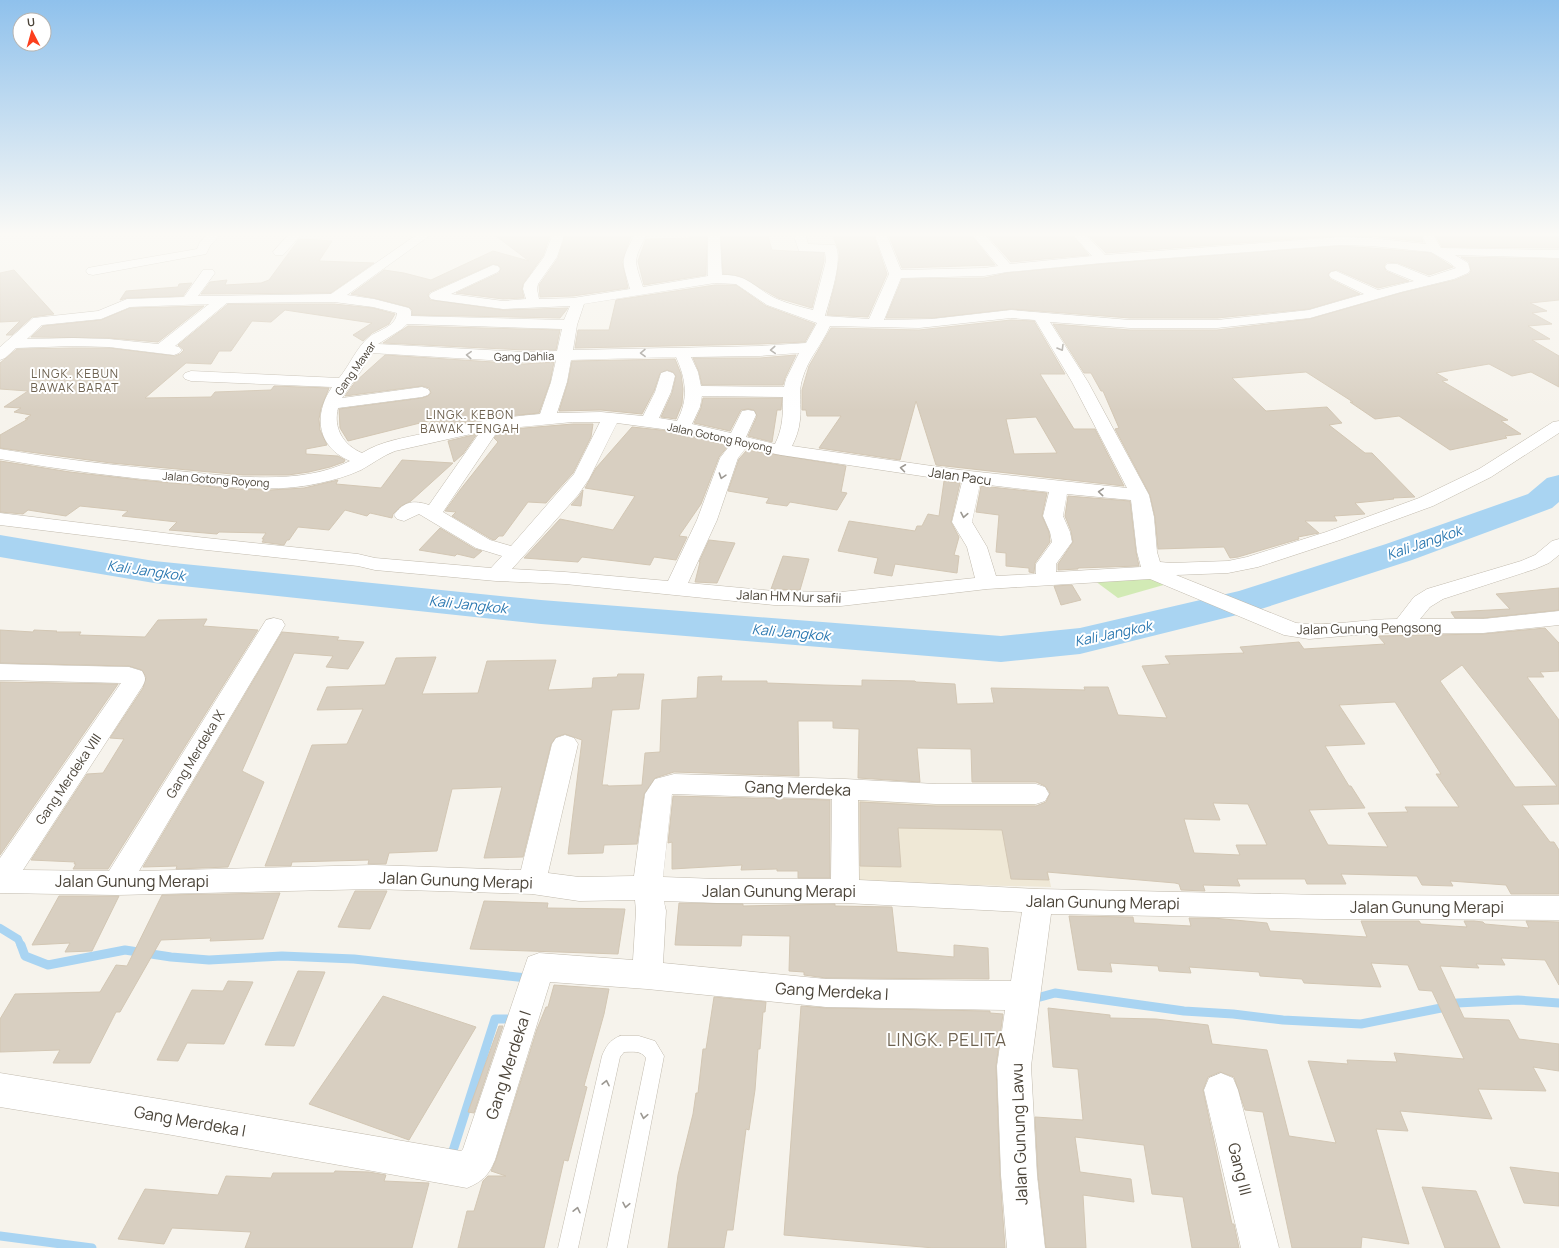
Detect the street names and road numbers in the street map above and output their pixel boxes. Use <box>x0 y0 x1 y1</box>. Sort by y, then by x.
street label: Gang Mawar <box>331 338 379 398</box>
street label: Gang Dahlia <box>494 348 554 364</box>
street label: Jalan Gotong Royong <box>666 419 774 455</box>
street label: Jalan Pacu <box>927 463 993 489</box>
street label: Jalan Gotong Royong <box>162 468 270 490</box>
street label: Jalan HM Nur safii <box>736 585 842 607</box>
street label: Jalan Gunung Pengsong <box>1296 618 1442 638</box>
street label: Gang Merdeka IX <box>162 706 229 801</box>
street label: Gang Merdeka VIII <box>31 730 105 828</box>
street label: Gang Merdeka <box>744 775 852 801</box>
street label: Jalan Gunung Merapi <box>379 866 533 894</box>
street label: Jalan Gunung Merapi <box>55 870 209 892</box>
street label: Jalan Gunung Merapi <box>702 880 856 902</box>
street label: Jalan Gunung Merapi <box>1026 890 1180 914</box>
street label: Jalan Gunung Merapi <box>1350 896 1504 918</box>
street label: Gang Merdeka I <box>775 977 889 1005</box>
street label: Gang Merdeka I <box>480 1008 536 1122</box>
street label: Jalan Gunung Lawu <box>1006 1063 1032 1205</box>
street label: Gang Merdeka I <box>132 1100 248 1142</box>
street label: Gang III <box>1223 1140 1257 1198</box>

